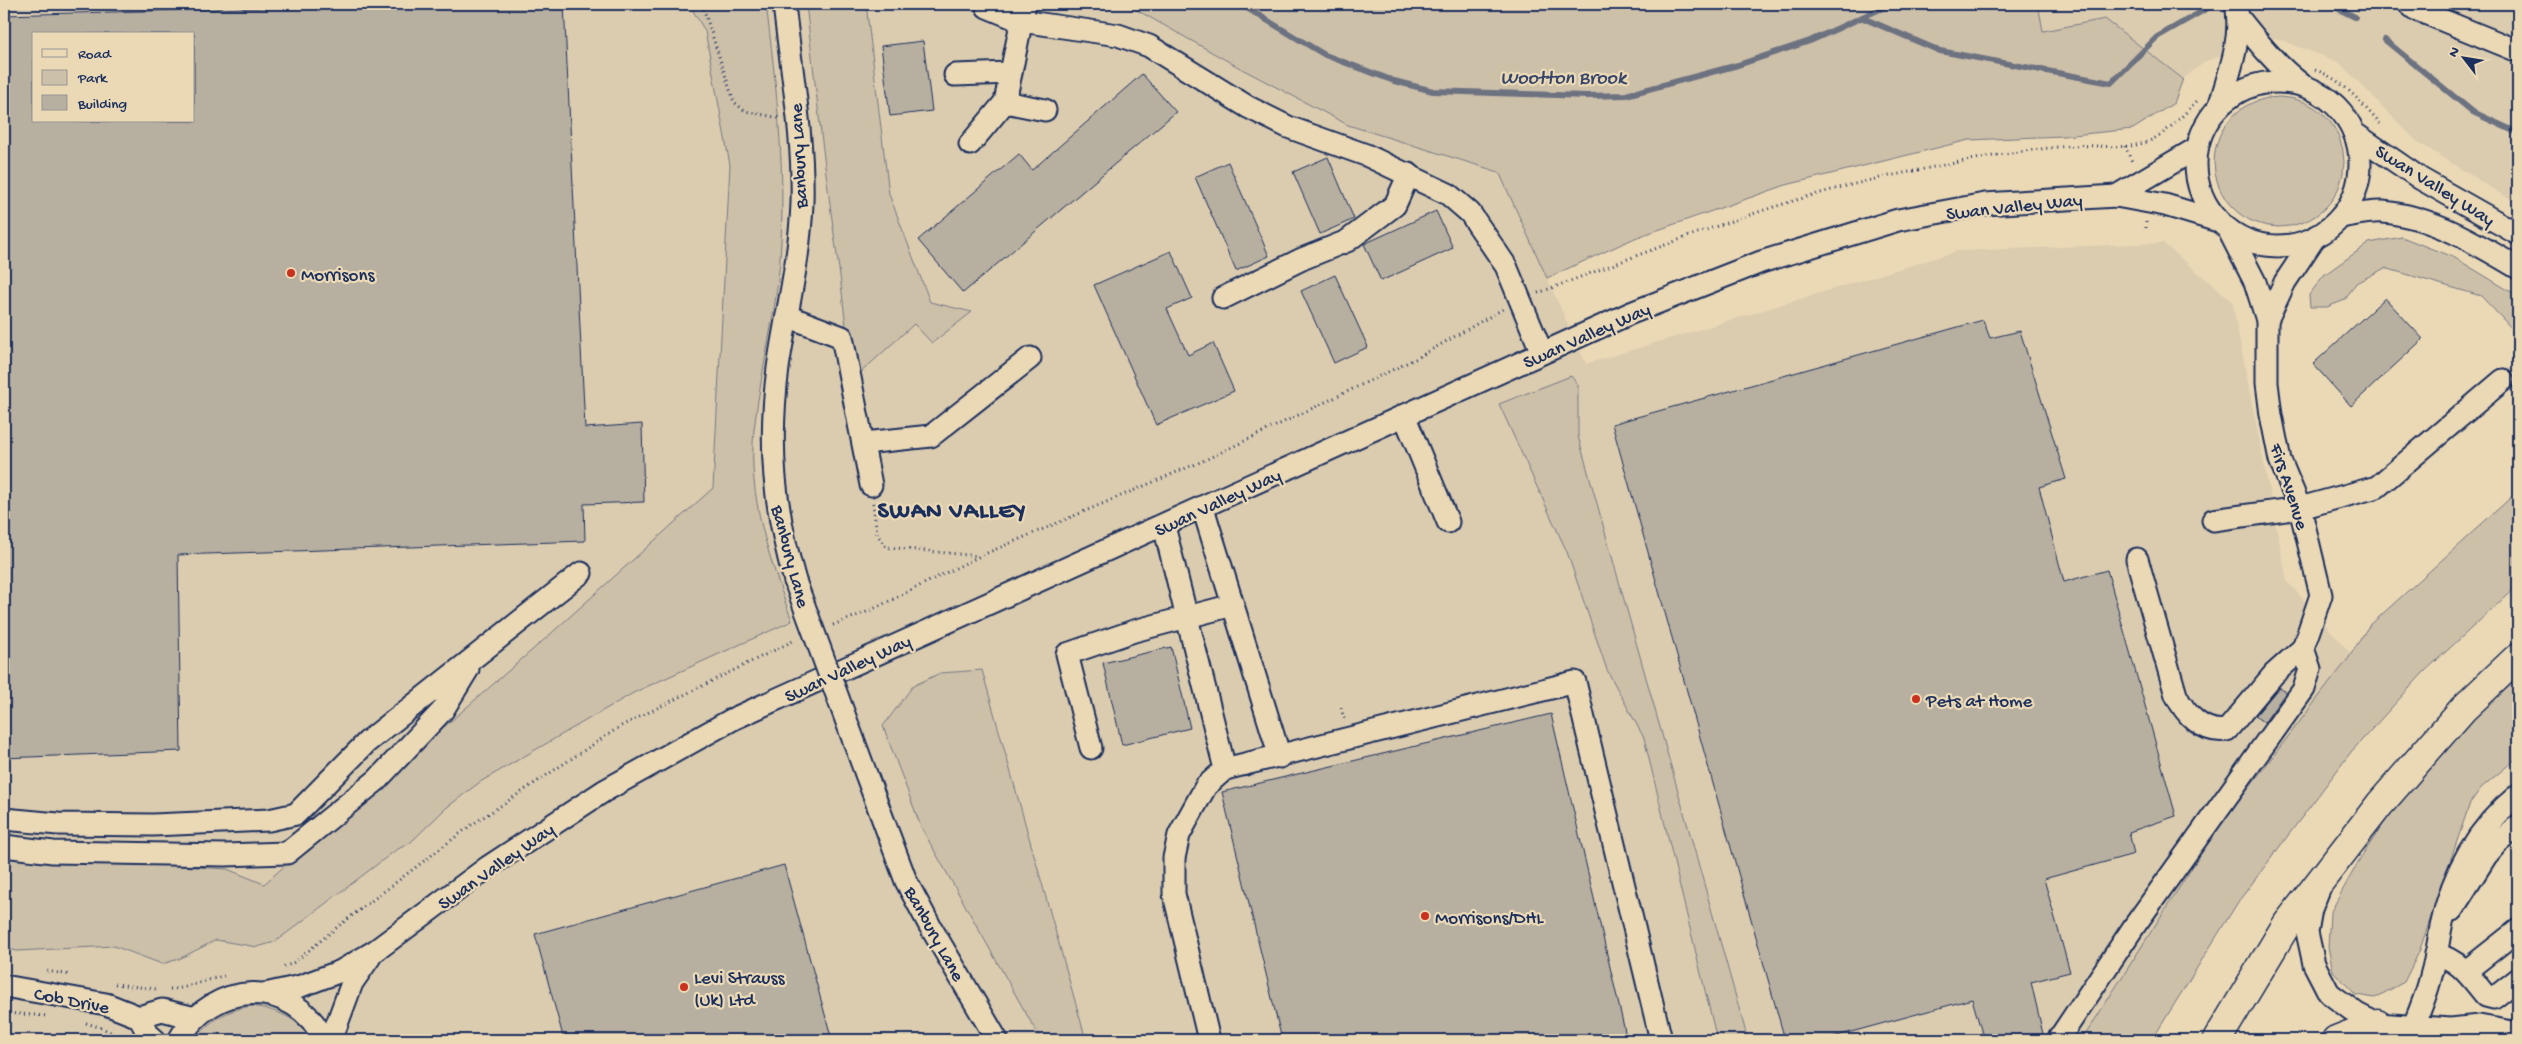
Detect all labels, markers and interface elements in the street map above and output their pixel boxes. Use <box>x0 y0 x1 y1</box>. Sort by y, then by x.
legend <box>32 32 195 122</box>
north arrow <box>2440 32 2490 82</box>
text: N <box>2445 44 2465 61</box>
text: Road <box>78 46 112 64</box>
water label: Wootton Brook <box>1500 68 1628 91</box>
text: Park <box>77 70 108 88</box>
text: Building <box>77 96 127 114</box>
street label: Banbury Lane <box>786 103 815 210</box>
street label: Swan Valley Way <box>2370 141 2499 233</box>
street label: Swan Valley Way <box>1945 190 2084 227</box>
place label: Morrisons <box>301 265 376 288</box>
marker: Morrisons <box>285 267 297 279</box>
street label: Swan Valley Way <box>1520 299 1655 376</box>
street label: Firs Avenue <box>2263 440 2312 533</box>
street label: Swan Valley Way <box>1152 465 1286 544</box>
district label: SWAN VALLEY <box>877 498 1027 527</box>
street label: Banbury Lane <box>764 502 813 611</box>
street label: Swan Valley Way <box>782 631 916 710</box>
place label: Pets at Home <box>1925 691 2033 714</box>
marker: Pets at Home <box>1910 693 1922 705</box>
street label: Swan Valley Way <box>434 819 560 917</box>
street label: Banbury Lane <box>897 882 969 986</box>
place label: Morrisons/DHL <box>1435 908 1544 931</box>
marker: Morrisons/DHL <box>1419 910 1431 922</box>
place label: Levi Strauss (Uk) Ltd <box>694 968 786 1013</box>
marker: Levi Strauss (Uk) Ltd <box>678 981 690 993</box>
street label: Cob Drive <box>32 984 111 1021</box>

